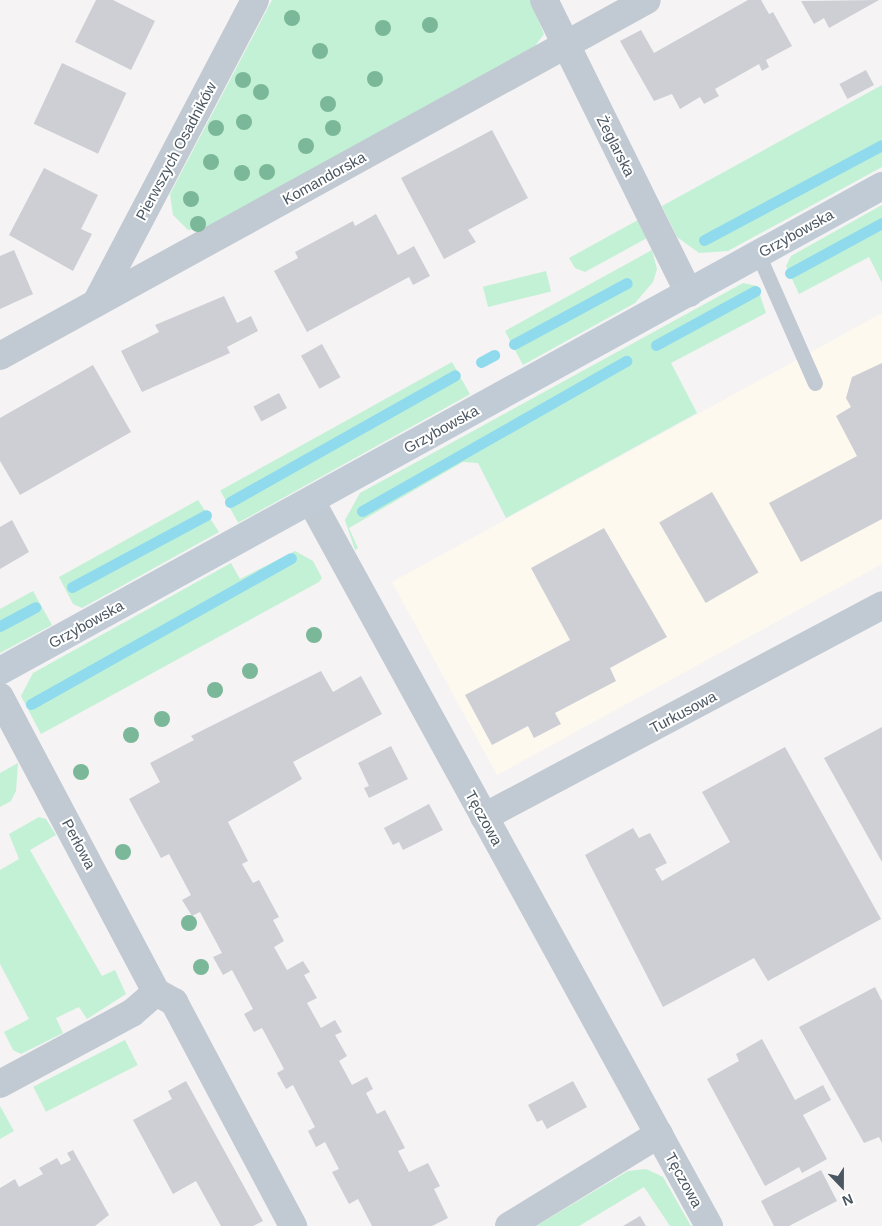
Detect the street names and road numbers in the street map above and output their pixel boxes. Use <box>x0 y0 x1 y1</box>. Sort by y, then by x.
street label: Pierwszych Osadników <box>132 79 220 223</box>
street label: Żeglarska <box>593 113 639 179</box>
street label: Komandorska <box>279 148 369 208</box>
street label: Grzybowska <box>756 205 836 261</box>
street label: Grzybowska <box>401 401 481 457</box>
street label: Grzybowska <box>46 596 126 652</box>
street label: Turkusowa <box>647 687 719 737</box>
street label: Tęczowa <box>462 787 506 849</box>
street label: Perłowa <box>58 816 100 872</box>
street label: Tęczowa <box>662 1149 706 1211</box>

